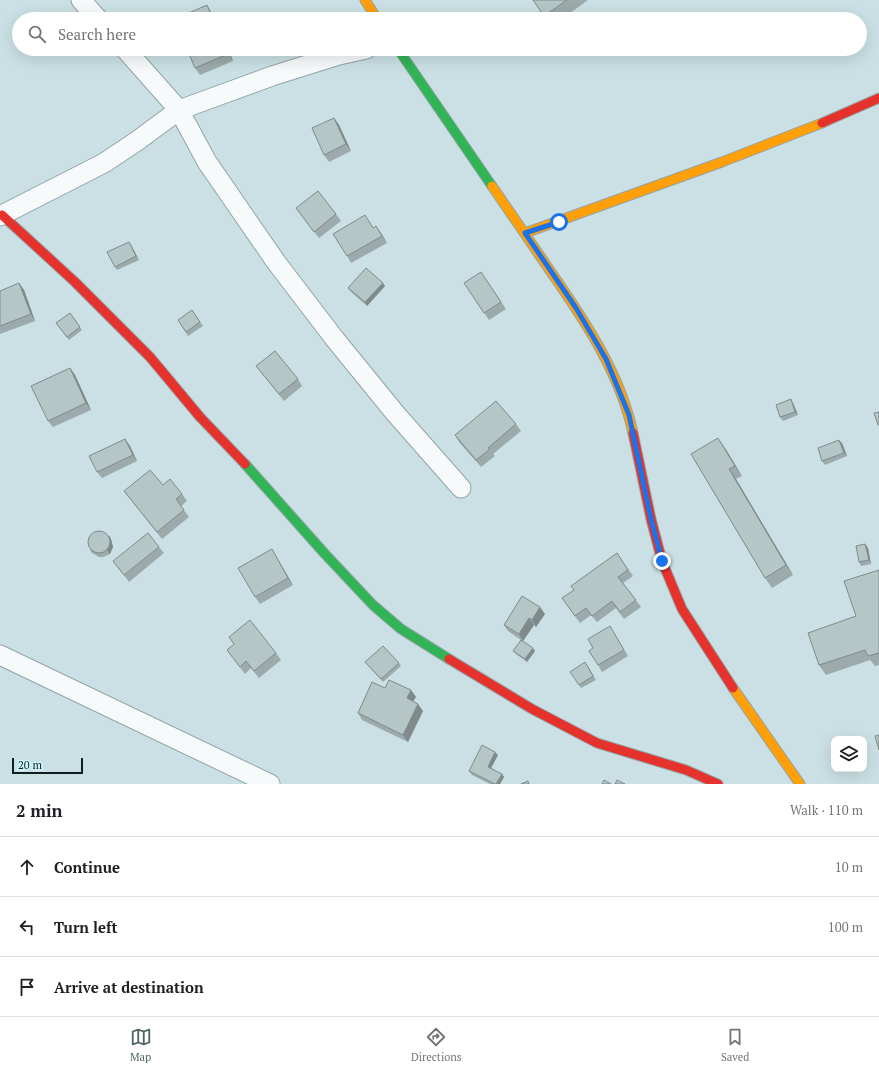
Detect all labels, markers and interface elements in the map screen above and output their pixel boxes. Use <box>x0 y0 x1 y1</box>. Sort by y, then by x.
search box <box>12 12 867 56</box>
icon: search <box>26 23 48 45</box>
text: Search here <box>58 24 136 44</box>
route start <box>550 213 568 231</box>
route end <box>653 552 671 570</box>
map controls <box>831 736 867 772</box>
button: layers <box>831 736 867 772</box>
scale bar <box>12 756 83 775</box>
text: 20 m <box>18 758 42 772</box>
text: 2 min <box>16 799 63 822</box>
text: Walk · 110 m <box>790 801 863 819</box>
icon: ahead <box>16 856 38 878</box>
text: Continue <box>54 857 120 877</box>
text: 10 m <box>835 858 863 876</box>
icon: left <box>16 916 38 938</box>
text: Turn left <box>54 917 118 937</box>
text: 100 m <box>828 918 863 936</box>
icon: arrive <box>16 976 38 998</box>
text: Arrive at destination <box>54 977 204 997</box>
tab: Map <box>130 1026 152 1064</box>
tab: Directions <box>411 1026 462 1064</box>
tab: Saved <box>721 1026 749 1064</box>

